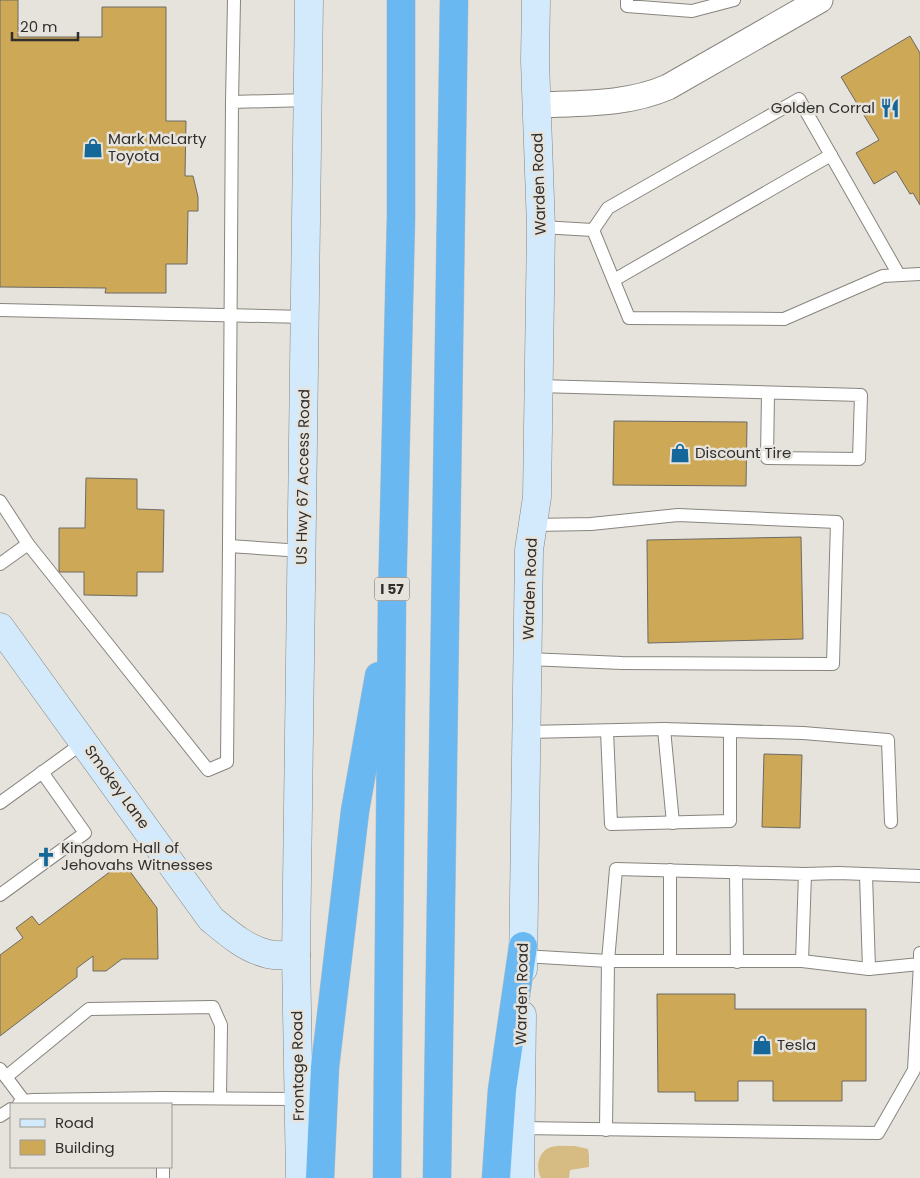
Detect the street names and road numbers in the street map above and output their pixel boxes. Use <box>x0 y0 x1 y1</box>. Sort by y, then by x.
street label: Warden Road <box>526 132 551 236</box>
street label: US Hwy 67 Access Road <box>290 389 315 565</box>
street label: Warden Road <box>517 537 542 641</box>
road number: I 57 <box>374 578 410 600</box>
street label: Smokey Lane <box>80 741 155 833</box>
street label: Warden Road <box>510 943 533 1045</box>
street label: Frontage Road <box>286 1011 309 1121</box>

